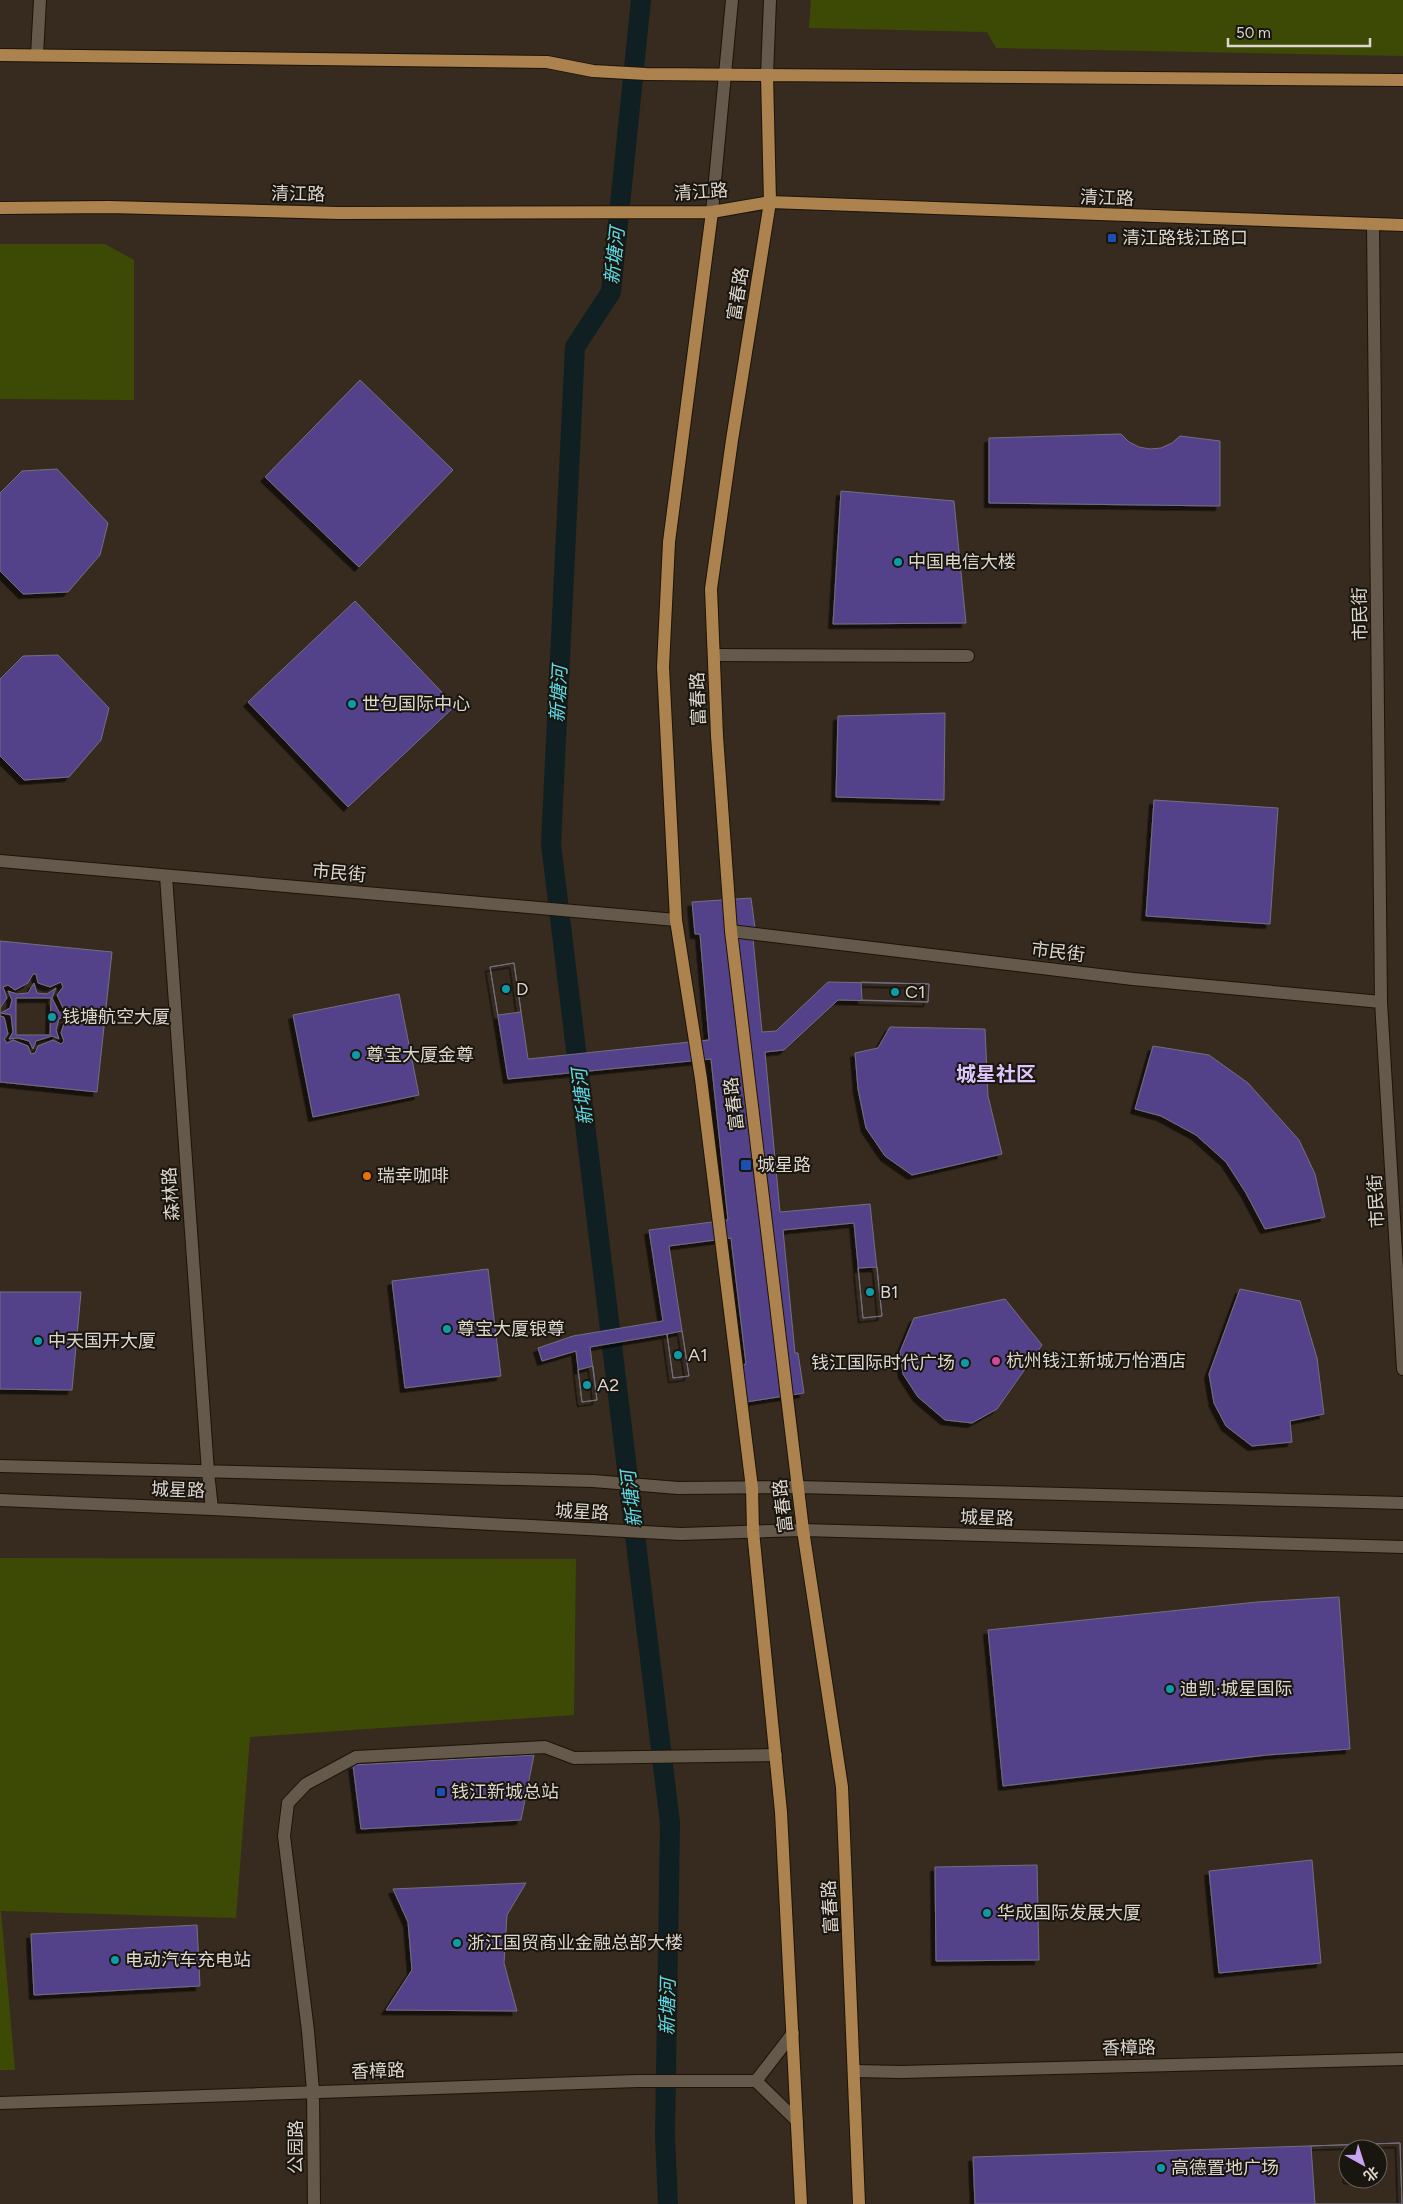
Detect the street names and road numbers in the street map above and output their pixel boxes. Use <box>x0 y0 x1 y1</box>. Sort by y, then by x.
street label: 清江路 <box>673 179 729 205</box>
street label: 清江路 <box>271 183 325 205</box>
street label: 清江路 <box>1080 186 1134 210</box>
street label: 富春路 <box>723 266 753 322</box>
street label: 市民街 <box>1349 587 1371 641</box>
street label: 富春路 <box>686 672 710 726</box>
street label: 市民街 <box>311 860 367 886</box>
street label: 市民街 <box>1030 938 1086 966</box>
street label: 富春路 <box>720 1076 748 1132</box>
street label: 森林路 <box>158 1166 184 1222</box>
street label: 市民街 <box>1364 1173 1388 1229</box>
street label: 城星路 <box>151 1478 205 1502</box>
street label: 富春路 <box>769 1478 797 1534</box>
street label: 城星路 <box>554 1500 610 1524</box>
street label: 城星路 <box>960 1506 1014 1530</box>
street label: 富春路 <box>818 1879 842 1935</box>
street label: 香樟路 <box>1102 2037 1156 2059</box>
street label: 香樟路 <box>351 2059 405 2083</box>
street label: 公园路 <box>285 2120 307 2174</box>

